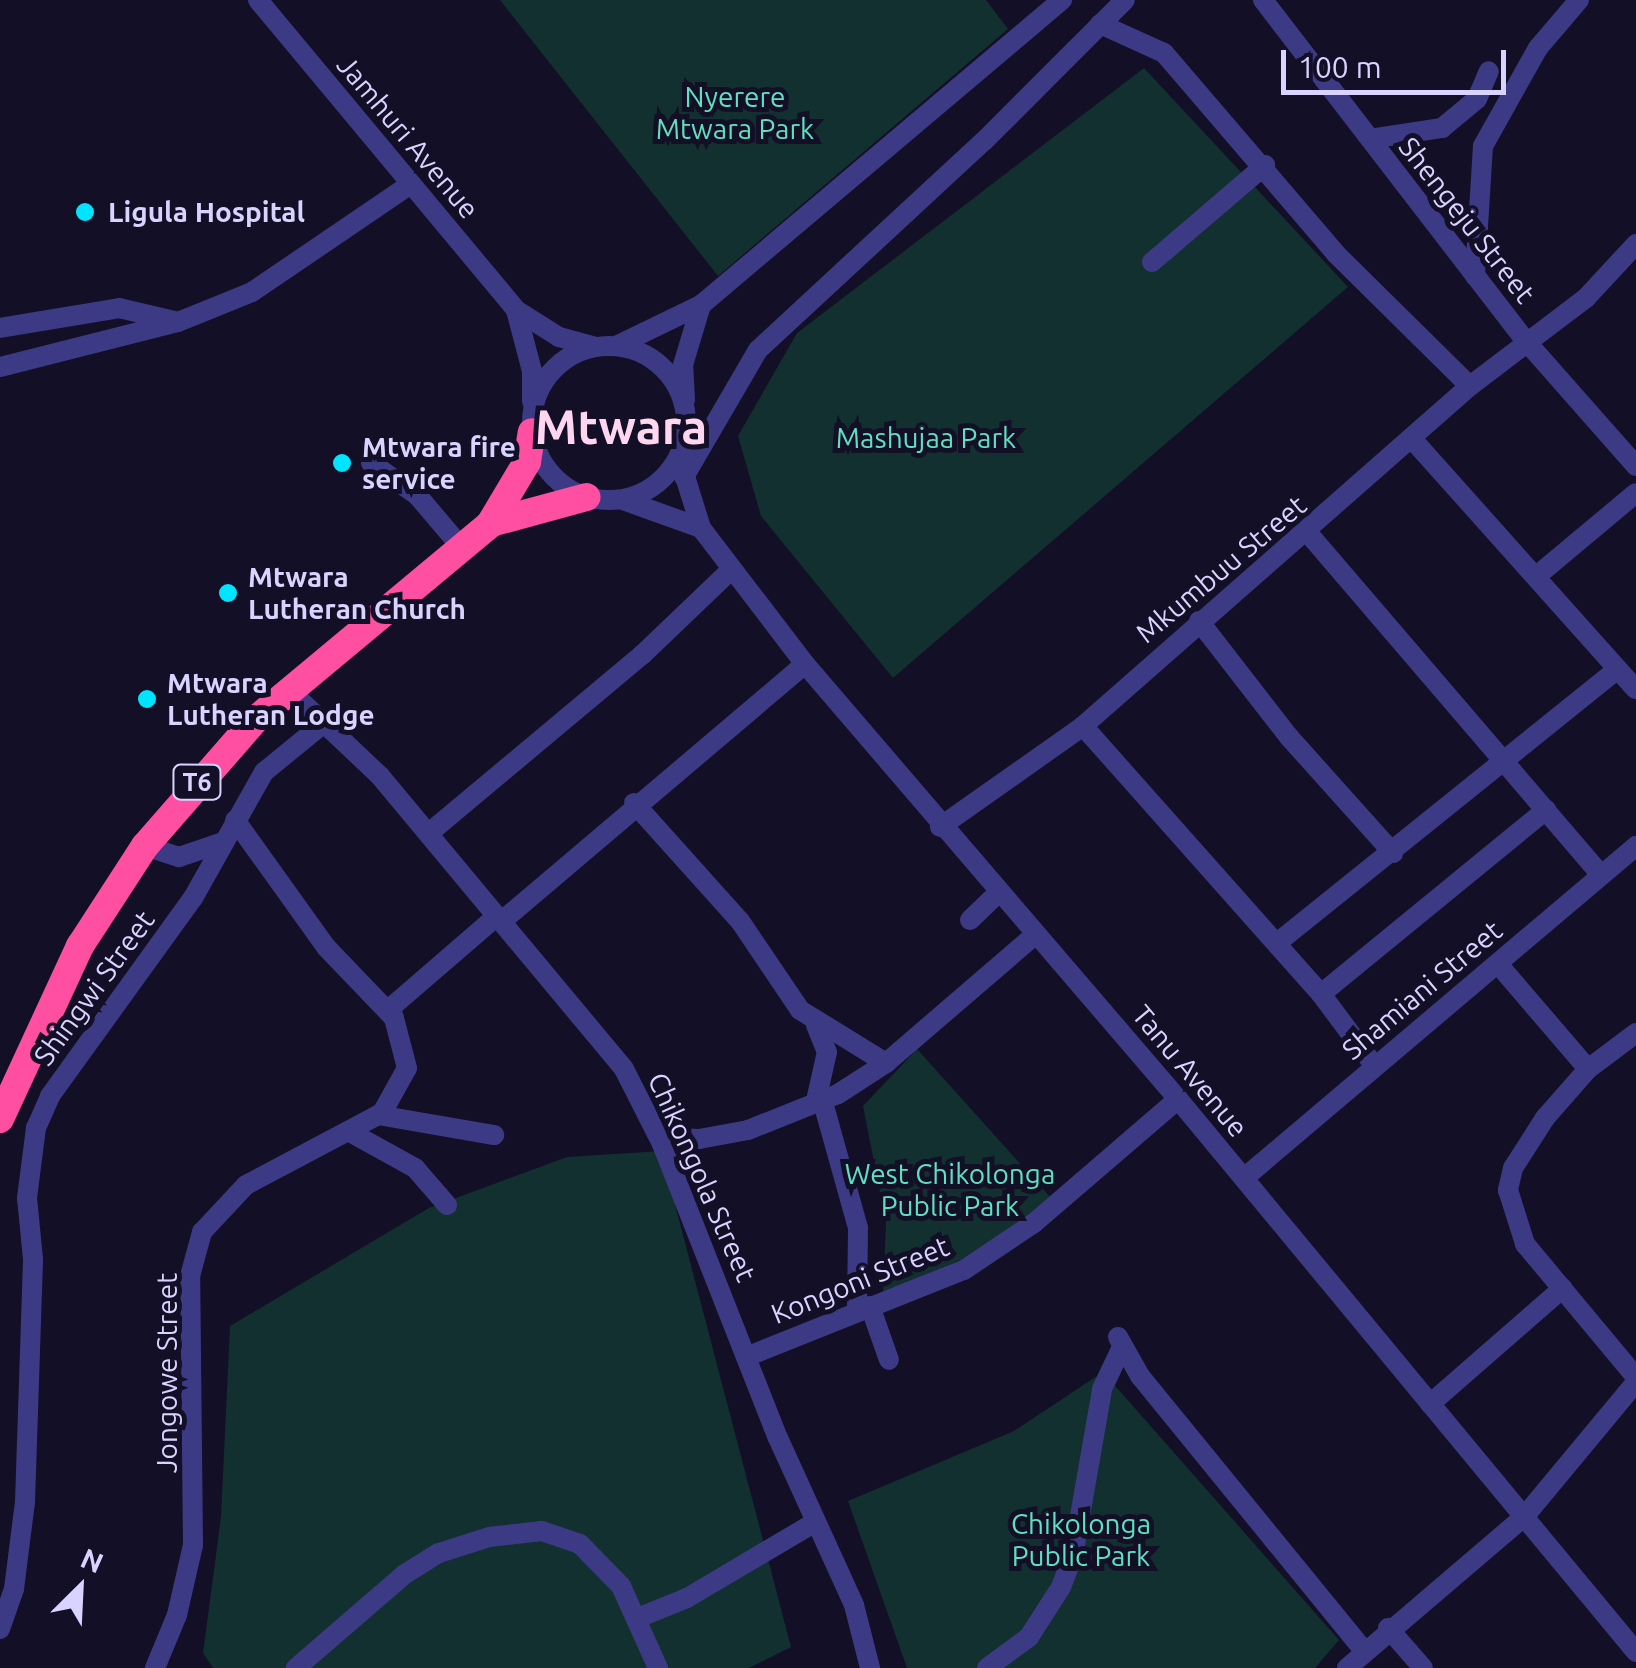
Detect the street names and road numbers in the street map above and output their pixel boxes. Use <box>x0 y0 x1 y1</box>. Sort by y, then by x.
street label: Jamhuri Avenue <box>330 49 486 225</box>
street label: Shengeju Street <box>1392 130 1542 310</box>
street label: Mkumbuu Street <box>1129 488 1313 650</box>
road number: T6 <box>172 762 222 802</box>
street label: Shingwi Street <box>27 904 161 1072</box>
street label: Shamiani Street <box>1335 914 1509 1066</box>
street label: Tanu Avenue <box>1125 998 1255 1144</box>
street label: Chikongola Street <box>641 1068 763 1286</box>
street label: Kongoni Street <box>766 1229 954 1331</box>
street label: Jongowe Street <box>150 1273 184 1473</box>

